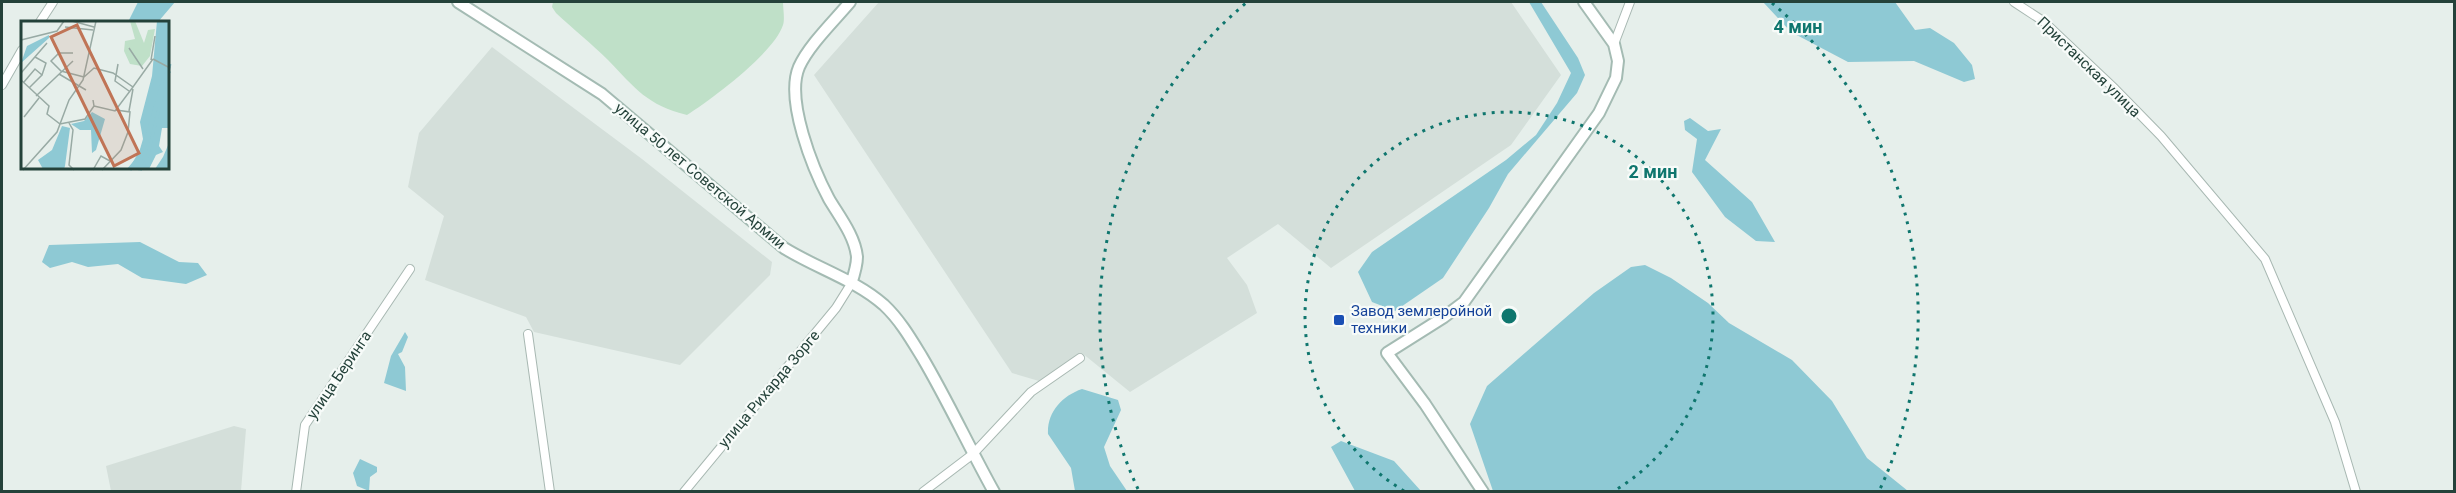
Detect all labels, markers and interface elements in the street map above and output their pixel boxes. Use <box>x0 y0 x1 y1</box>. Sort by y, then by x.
street label: Пристанская улица <box>2034 13 2144 121</box>
text: 4 мин <box>1774 16 1822 37</box>
inset map <box>21 21 170 170</box>
street label: улица 50 лет Советской Армии <box>611 99 789 253</box>
text: 2 мин <box>1629 161 1677 182</box>
place label: Завод землеройной техники <box>1351 302 1492 337</box>
centre of rings <box>1499 306 1519 326</box>
marker: Завод землеройной техники <box>1332 313 1346 327</box>
street label: улица Беринга <box>303 327 375 423</box>
street label: улица Рихарда Зорге <box>715 327 823 451</box>

